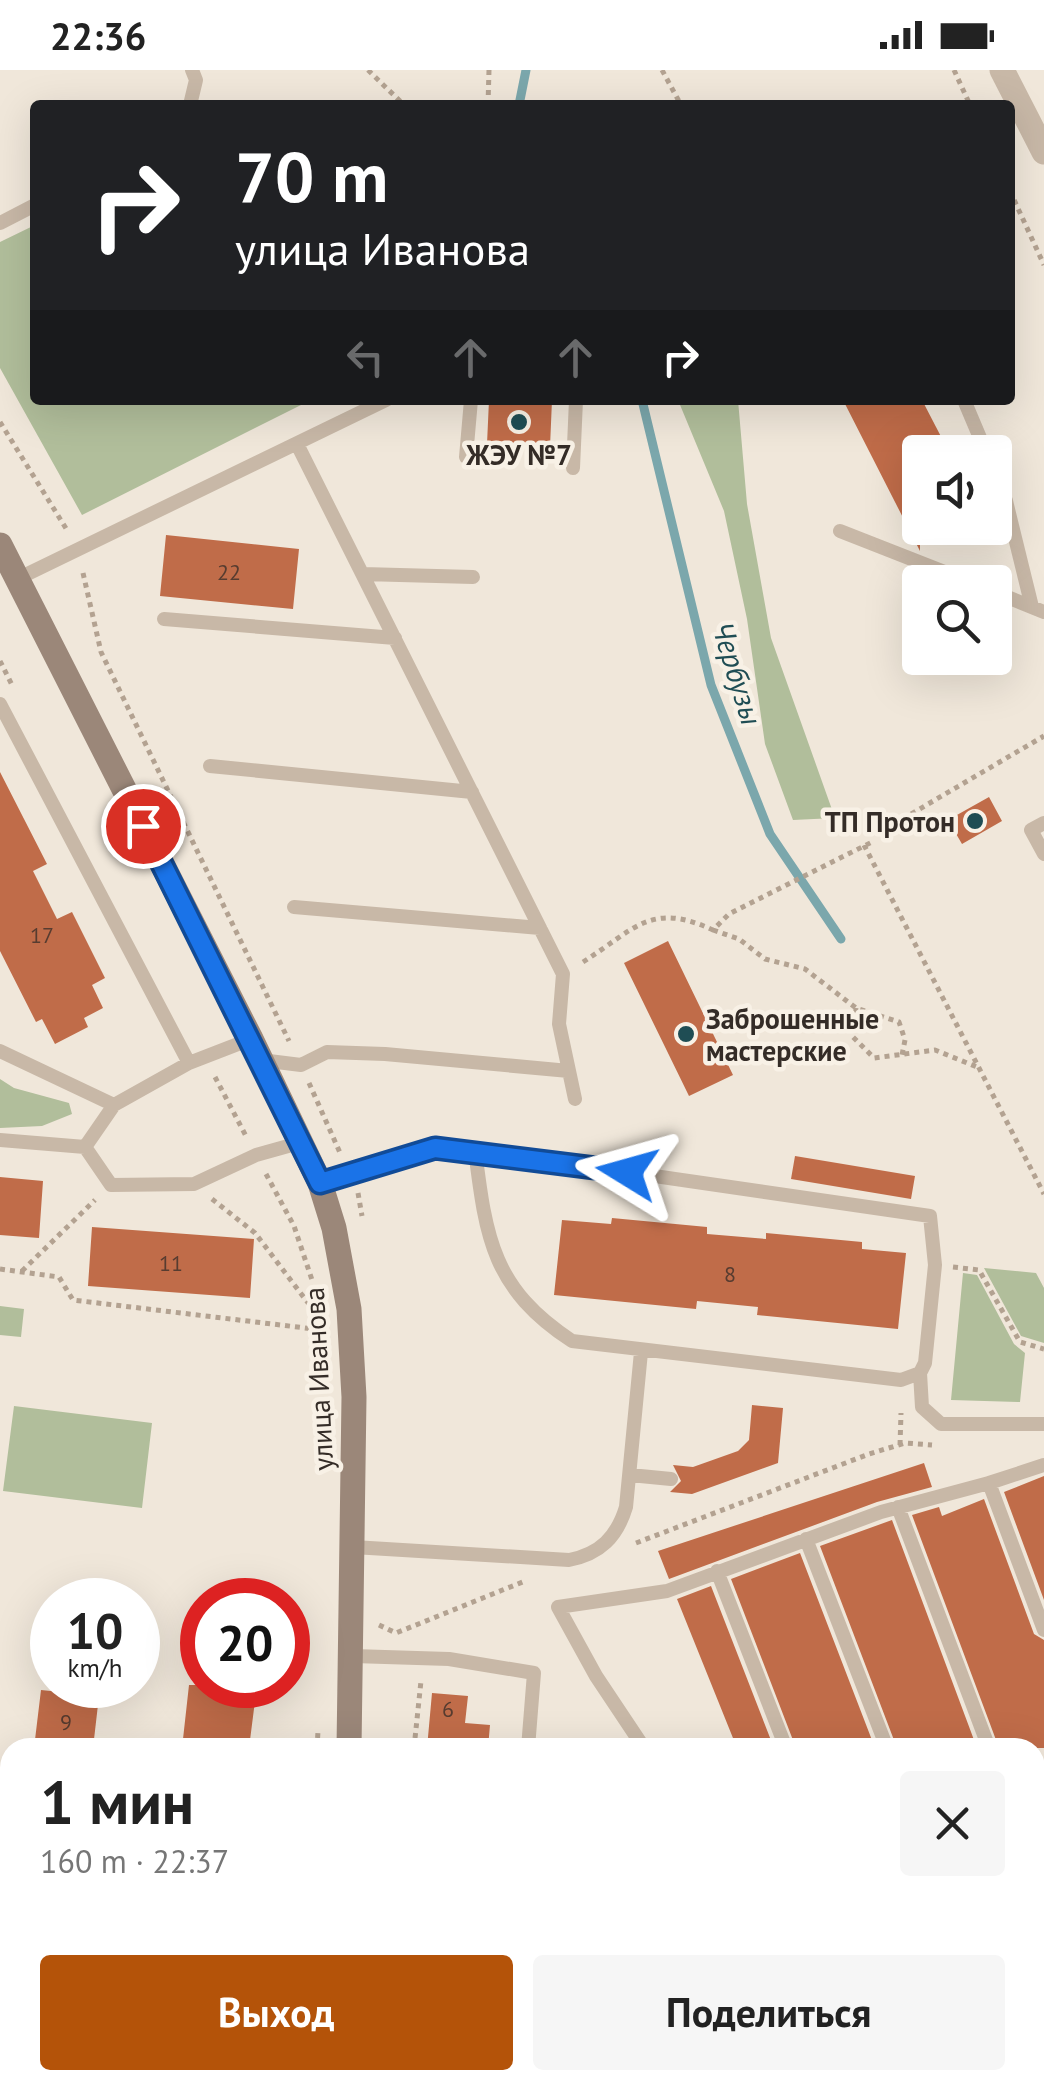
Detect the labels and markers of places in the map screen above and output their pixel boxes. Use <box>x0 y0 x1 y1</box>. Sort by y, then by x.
marker: ЖЭУ №7 <box>508 411 530 433</box>
place label: ЖЭУ №7 <box>465 436 572 473</box>
pin <box>101 784 186 869</box>
place label: ТП Протон <box>825 803 955 840</box>
marker: ТП Протон <box>964 810 986 832</box>
place label: Заброшенные мастерские <box>706 1000 879 1069</box>
marker: Заброшенные мастерские <box>675 1023 697 1045</box>

